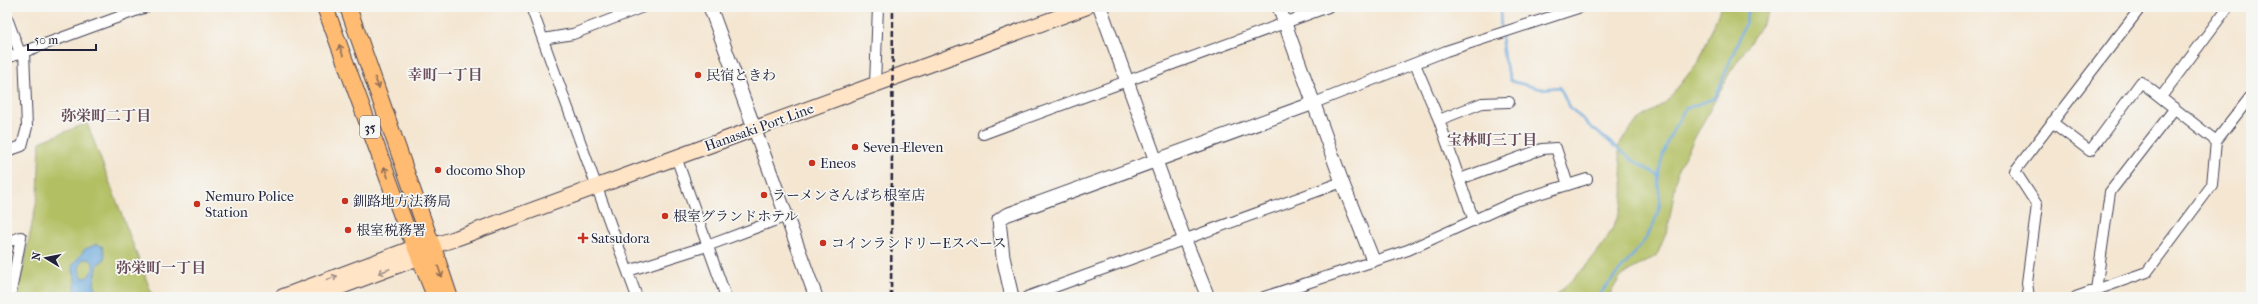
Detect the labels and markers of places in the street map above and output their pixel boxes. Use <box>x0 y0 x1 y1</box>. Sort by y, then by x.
place label: 民宿ときわ <box>706 67 776 84</box>
marker: 民宿ときわ <box>693 70 703 80</box>
place label: Seven-Eleven <box>863 139 943 156</box>
marker: Seven-Eleven <box>850 142 860 152</box>
place label: Eneos <box>820 155 856 172</box>
marker: Eneos <box>807 158 817 168</box>
place label: docomo Shop <box>446 162 526 179</box>
marker: docomo Shop <box>433 165 443 175</box>
place label: ラーメンさんぱち根室店 <box>772 187 925 204</box>
place label: Nemuro Police Station <box>205 188 294 221</box>
marker: ラーメンさんぱち根室店 <box>759 190 769 200</box>
place label: 釧路地方法務局 <box>353 193 451 210</box>
marker: 釧路地方法務局 <box>340 196 350 206</box>
marker: Nemuro Police Station <box>192 199 202 209</box>
place label: 根室グランドホテル <box>673 208 798 225</box>
marker: 根室グランドホテル <box>660 211 670 221</box>
place label: 根室税務署 <box>356 222 426 239</box>
marker: 根室税務署 <box>343 225 353 235</box>
place label: Satsudora <box>591 230 650 247</box>
marker: Satsudora <box>578 233 588 243</box>
place label: コインランドリーEスペース <box>831 235 1006 252</box>
marker: コインランドリーEスペース <box>818 238 828 248</box>

